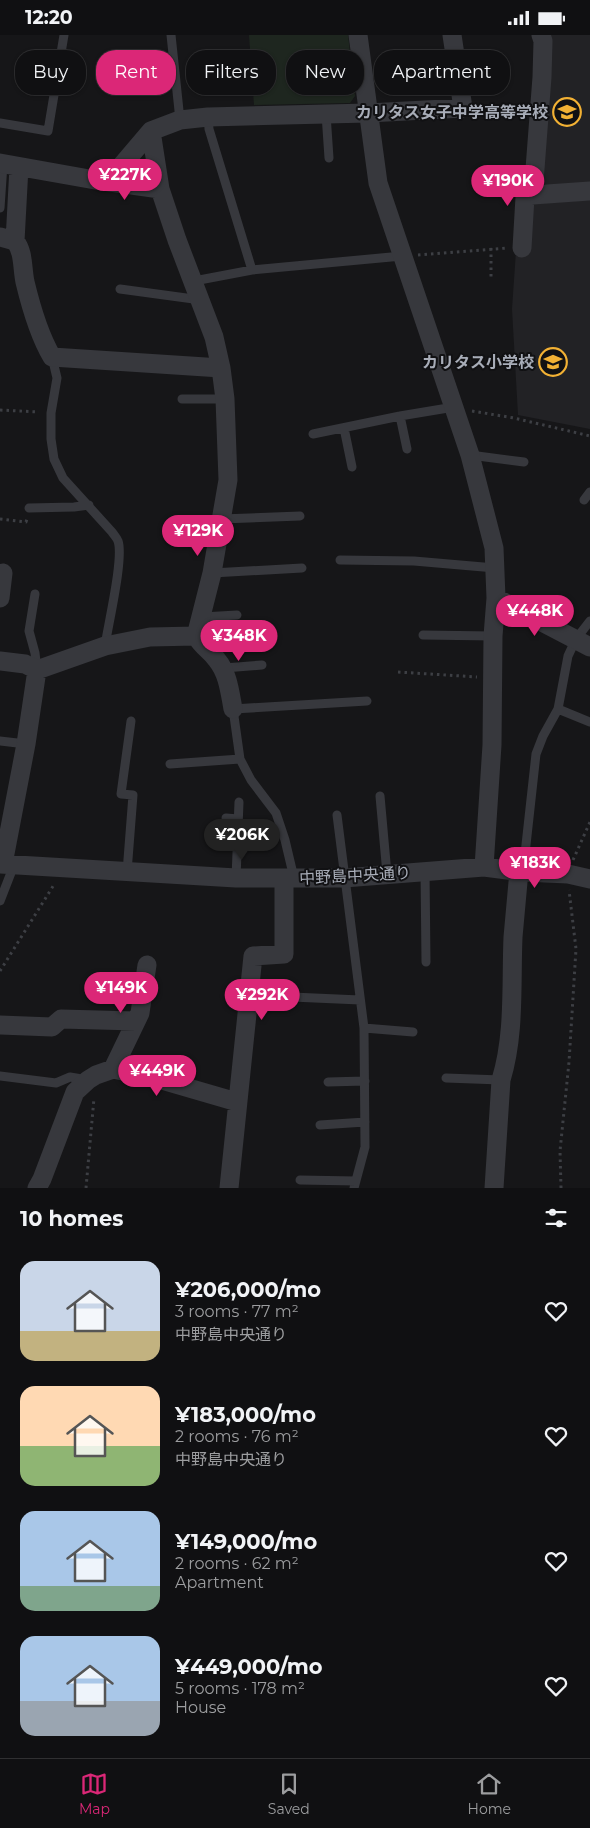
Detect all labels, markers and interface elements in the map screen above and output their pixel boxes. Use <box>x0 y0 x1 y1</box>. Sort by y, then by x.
text: 12:20 <box>25 6 73 29</box>
chip: Buy <box>15 50 86 95</box>
chip: Rent <box>96 50 176 95</box>
chip: Filters <box>186 50 276 95</box>
chip: New <box>286 50 364 95</box>
chip: Apartment <box>374 50 510 95</box>
school or university icon: カリタス女子中学高等学校 <box>552 97 582 127</box>
place label: カリタス女子中学高等学校 <box>356 103 548 122</box>
pin: ¥227K <box>90 159 160 201</box>
text: ¥227K <box>99 165 151 184</box>
pin: ¥190K <box>473 165 543 207</box>
text: ¥190K <box>482 171 534 190</box>
school or university icon: カリタス小学校 <box>538 347 568 377</box>
place label: カリタス小学校 <box>422 353 534 372</box>
pin: ¥129K <box>163 515 233 557</box>
text: ¥129K <box>173 521 223 540</box>
pin: ¥448K <box>500 595 570 637</box>
text: ¥448K <box>507 601 563 620</box>
pin: ¥348K <box>204 619 274 662</box>
text: ¥348K <box>212 626 267 645</box>
pin: ¥206K <box>207 819 277 861</box>
text: ¥206K <box>215 825 269 844</box>
pin: ¥183K <box>500 847 570 889</box>
text: ¥183K <box>510 853 560 872</box>
street label: 中野島中央通り <box>299 863 411 888</box>
pin: ¥149K <box>86 971 156 1014</box>
text: ¥149K <box>95 978 147 997</box>
pin: ¥292K <box>227 979 297 1021</box>
text: ¥292K <box>236 985 288 1004</box>
pin: ¥449K <box>122 1055 192 1097</box>
text: ¥449K <box>129 1061 185 1080</box>
icon: filters <box>542 1204 570 1232</box>
text: 10 homes <box>20 1206 123 1231</box>
text: ¥206,000/mo <box>175 1277 321 1302</box>
icon: home <box>60 1281 120 1341</box>
icon: heart <box>542 1297 570 1325</box>
text: 3 rooms · 77 m² <box>175 1302 299 1321</box>
text: 中野島中央通り <box>175 1325 287 1344</box>
text: ¥183,000/mo <box>175 1402 316 1427</box>
icon: home <box>60 1406 120 1466</box>
icon: heart <box>542 1422 570 1450</box>
text: 2 rooms · 76 m² <box>175 1427 299 1446</box>
text: 中野島中央通り <box>175 1450 287 1469</box>
text: ¥149,000/mo <box>175 1529 317 1554</box>
icon: home <box>60 1531 120 1591</box>
icon: heart <box>542 1547 570 1575</box>
text: 2 rooms · 62 m² <box>175 1554 299 1573</box>
text: Apartment <box>175 1573 264 1592</box>
text: ¥449,000/mo <box>175 1654 323 1679</box>
icon: home <box>60 1656 120 1716</box>
icon: heart <box>542 1672 570 1700</box>
text: 5 rooms · 178 m² <box>175 1679 305 1698</box>
text: House <box>175 1698 226 1717</box>
tab: Map <box>79 1770 110 1818</box>
tab: Saved <box>268 1770 310 1818</box>
tab: Home <box>468 1770 511 1818</box>

